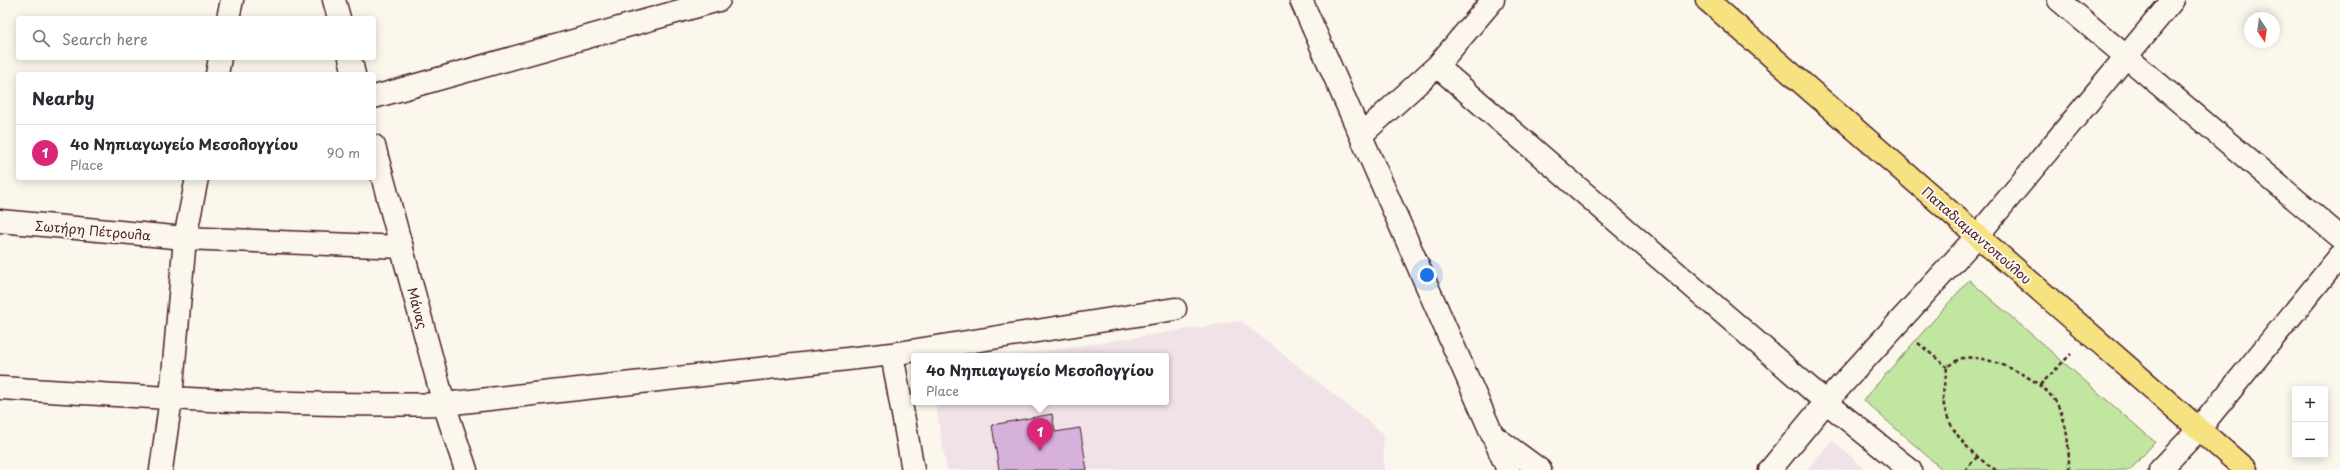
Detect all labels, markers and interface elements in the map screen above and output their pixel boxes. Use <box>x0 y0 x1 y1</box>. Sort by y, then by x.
north arrow <box>2244 12 2280 48</box>
search box <box>16 16 376 60</box>
icon: search <box>30 27 52 49</box>
text: Search here <box>62 27 148 50</box>
text: Nearby <box>32 85 94 111</box>
text: 4ο Νηπιαγωγείο Μεσολογγίου <box>70 132 298 155</box>
text: 1 <box>42 143 48 162</box>
text: 90 m <box>327 143 360 162</box>
text: Place <box>70 155 103 174</box>
street label: Παπαδιαμαντοπούλου <box>1918 182 2036 288</box>
street label: Σωτήρη Πέτρουλα <box>35 215 152 245</box>
your location <box>1417 265 1437 285</box>
street label: Μάνας <box>403 285 433 331</box>
popup <box>911 353 1169 405</box>
text: 4ο Νηπιαγωγείο Μεσολογγίου <box>926 358 1154 381</box>
text: Place <box>926 381 959 400</box>
map controls <box>2292 386 2328 458</box>
button: + <box>2292 386 2328 422</box>
pin: 1 <box>1027 418 1053 451</box>
button: − <box>2292 422 2328 458</box>

